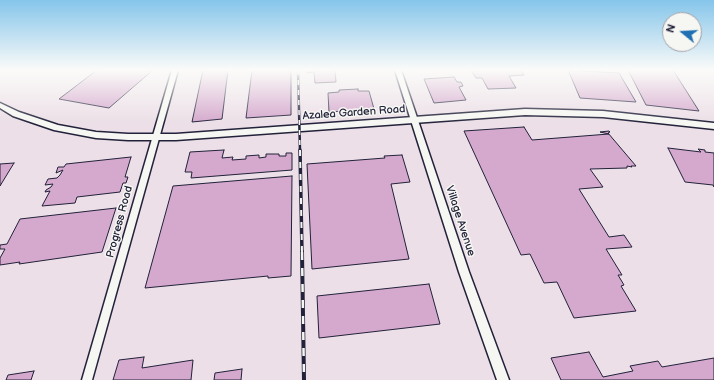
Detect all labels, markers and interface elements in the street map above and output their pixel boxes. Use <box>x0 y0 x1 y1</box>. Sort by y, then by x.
north arrow <box>662 12 702 52</box>
text: N <box>664 23 679 34</box>
street label: Azalea Garden Road <box>302 103 406 123</box>
street label: Village Avenue <box>442 184 478 258</box>
street label: Progress Road <box>104 185 136 259</box>

